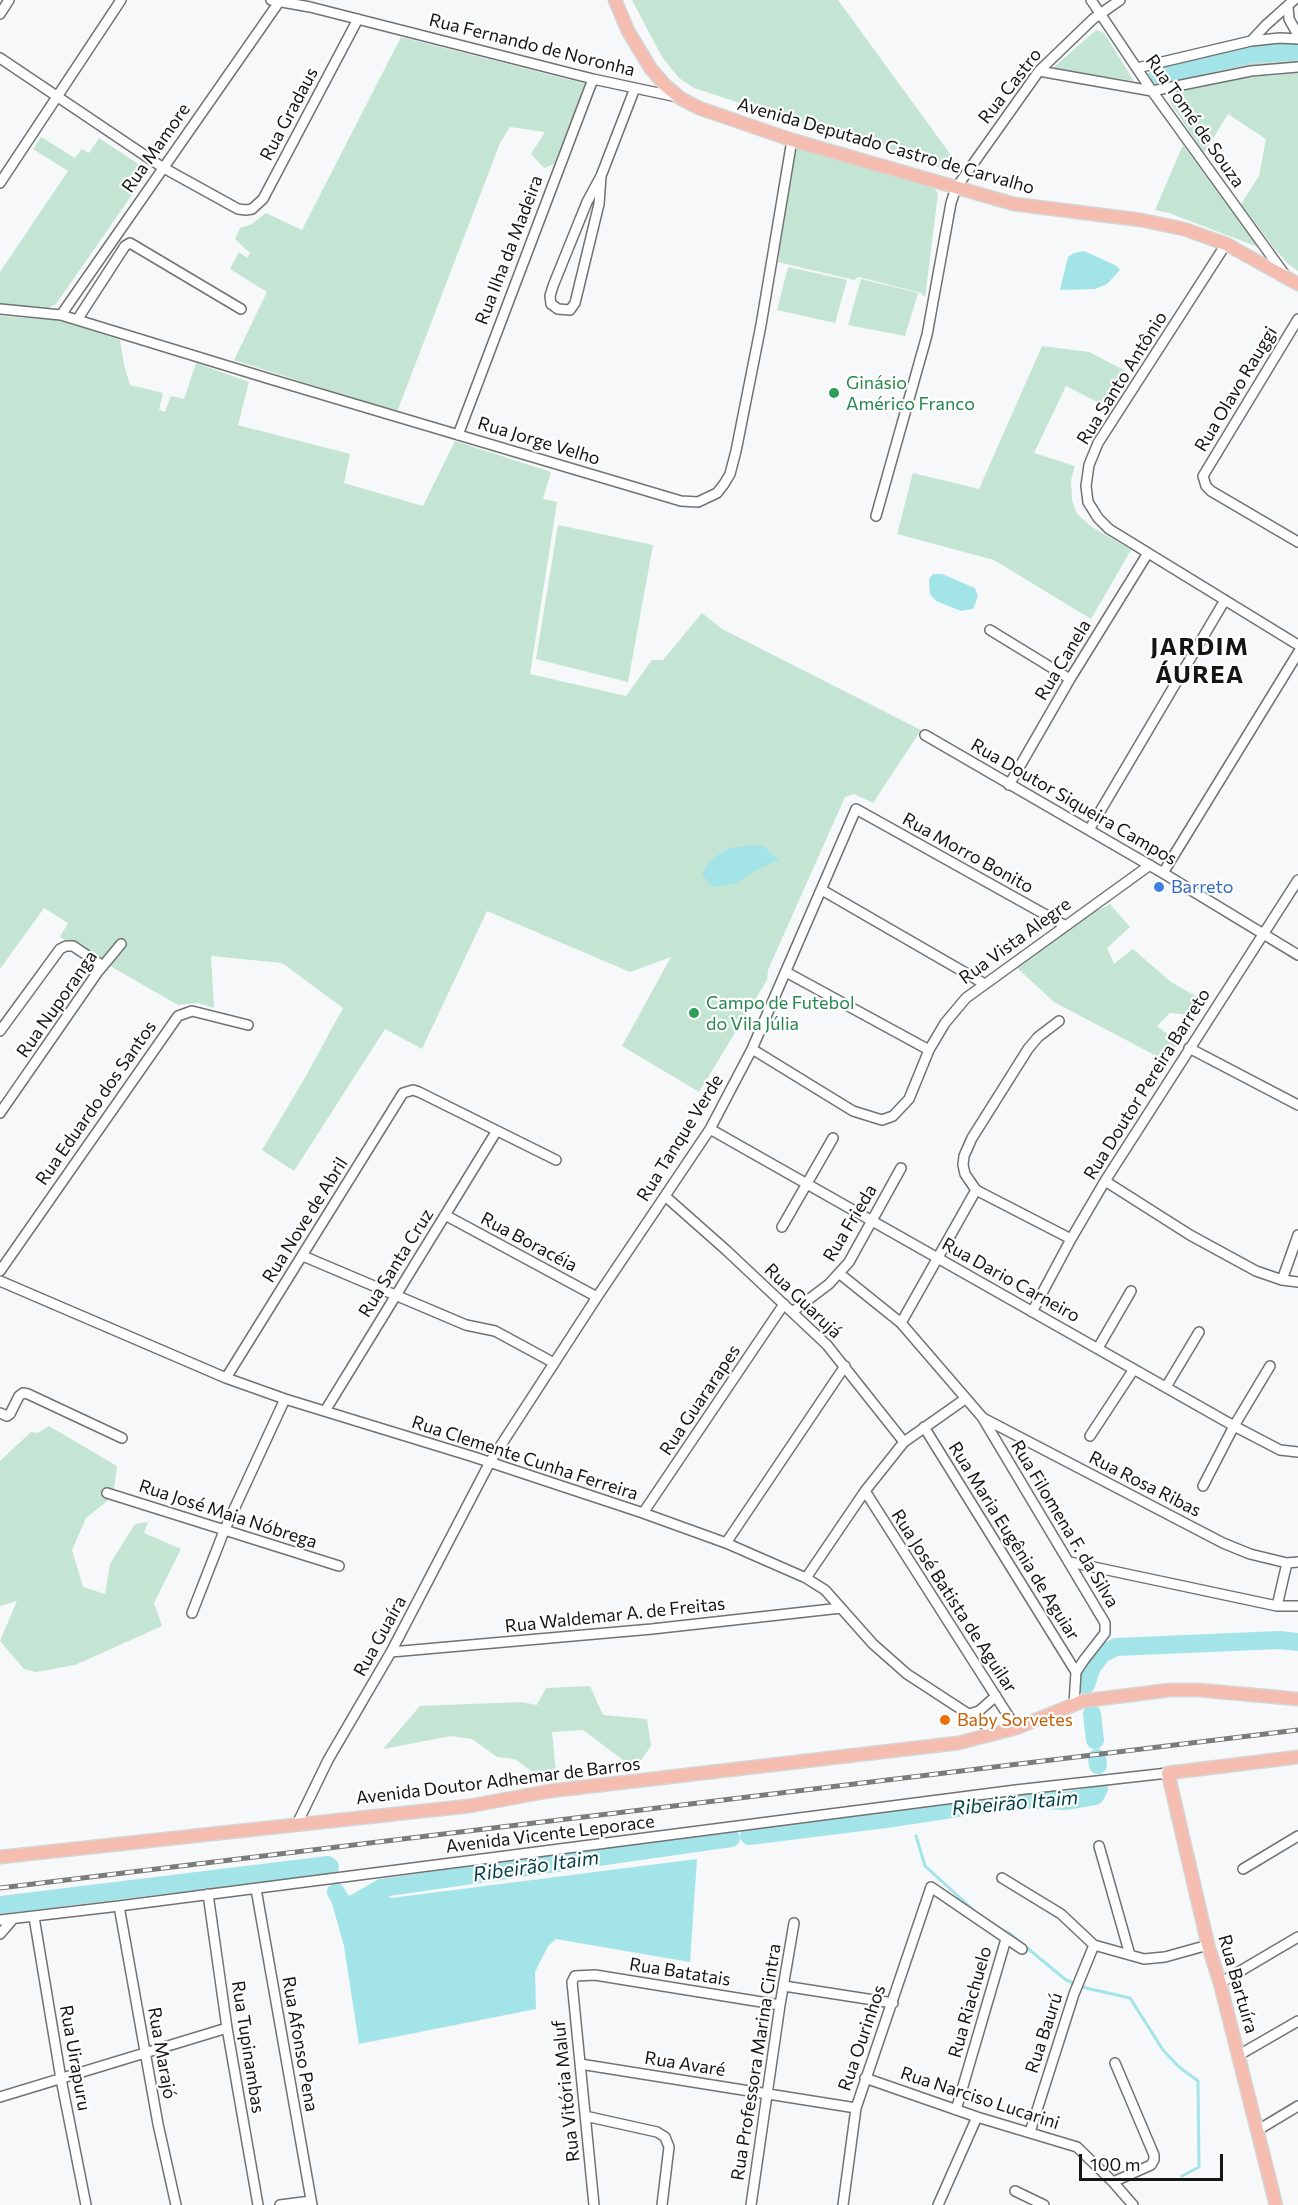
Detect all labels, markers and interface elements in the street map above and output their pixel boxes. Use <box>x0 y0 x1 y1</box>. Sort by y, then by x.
street label: Rua Fernando de Noronha <box>427 9 637 81</box>
street label: Rua Castro <box>974 44 1046 128</box>
street label: Rua Tomé de Souza <box>1141 50 1249 192</box>
street label: Rua Gradaus <box>255 64 323 164</box>
street label: Avenida Deputado Castro de Carvalho <box>735 93 1037 199</box>
street label: Rua Mamore <box>117 99 195 197</box>
street label: Rua Ilha da Madeira <box>471 172 547 328</box>
street label: Rua Santo Antônio <box>1072 307 1172 449</box>
street label: Rua Olavo Rauggi <box>1190 323 1282 455</box>
place label: Ginásio Américo Franco <box>846 372 975 415</box>
marker: Ginásio Américo Franco <box>827 386 841 400</box>
street label: Rua Jorge Velho <box>475 412 603 470</box>
street label: Rua Canela <box>1030 616 1096 704</box>
district label: JARDIM ÁUREA <box>1151 633 1249 689</box>
street label: Rua Doutor Siqueira Campos <box>967 734 1181 870</box>
street label: Rua Morro Bonito <box>899 808 1037 898</box>
place label: Barreto <box>1171 876 1233 898</box>
marker: Barreto <box>1152 880 1166 894</box>
street label: Rua Vista Alegre <box>955 893 1075 989</box>
street label: Rua Nuporanga <box>12 946 102 1062</box>
street label: Rua Doutor Pereira Barreto <box>1079 984 1215 1184</box>
place label: Campo de Futebol do Vila Júlia <box>706 992 854 1034</box>
marker: Campo de Futebol do Vila Júlia <box>687 1006 701 1020</box>
street label: Rua Eduardo dos Santos <box>31 1017 161 1189</box>
street label: Rua Tanque Verde <box>632 1071 728 1205</box>
street label: Rua Nove de Abril <box>258 1153 352 1287</box>
street label: Rua Frieda <box>819 1181 881 1265</box>
street label: Rua Santa Cruz <box>354 1205 438 1321</box>
street label: Rua Boracéia <box>477 1208 581 1276</box>
street label: Rua Dario Carneiro <box>938 1233 1084 1327</box>
street label: Rua Guarujá <box>760 1259 846 1343</box>
street label: Rua Guararapes <box>655 1341 745 1459</box>
street label: Rua Clemente Cunha Ferreira <box>409 1411 641 1505</box>
street label: Rua Filomena F. da Silva <box>1006 1436 1124 1612</box>
street label: Rua Maria Eugênia de Aguiar <box>944 1438 1084 1644</box>
street label: Rua Rosa Ribas <box>1085 1446 1205 1522</box>
street label: Rua José Maia Nóbrega <box>136 1475 320 1553</box>
street label: Rua José Batista de Aguilar <box>887 1505 1021 1697</box>
street label: Rua Guaíra <box>349 1592 411 1680</box>
street label: Rua Waldemar A. de Freitas <box>504 1593 726 1637</box>
place label: Baby Sorvetes <box>957 1709 1073 1731</box>
marker: Baby Sorvetes <box>938 1713 952 1727</box>
street label: Avenida Doutor Adhemar de Barros <box>355 1753 641 1809</box>
water label: Ribeirão Itaim <box>951 1786 1079 1820</box>
street label: Avenida Vicente Leporace <box>444 1810 656 1858</box>
water label: Ribeirão Itaim <box>472 1845 600 1887</box>
street label: Rua Bartuíra <box>1214 1932 1262 2036</box>
street label: Rua Professora Marina Cintra <box>727 1942 785 2182</box>
street label: Rua Riachuelo <box>944 1944 996 2060</box>
street label: Rua Batatais <box>628 1953 732 1991</box>
street label: Rua Afonso Pena <box>277 1975 323 2113</box>
street label: Rua Tupinambas <box>227 1979 269 2115</box>
street label: Rua Ourinhos <box>834 1982 890 2094</box>
street label: Rua Baurú <box>1021 1990 1067 2076</box>
street label: Rua Uirapuru <box>55 2003 95 2113</box>
street label: Rua Marajó <box>143 2005 181 2101</box>
street label: Rua Vitória Maluf <box>548 2019 584 2163</box>
street label: Rua Avaré <box>643 2047 727 2081</box>
street label: Rua Narciso Lucarini <box>898 2062 1062 2134</box>
scale bar <box>1082 2142 1226 2180</box>
text: 100 m <box>1090 2153 1140 2175</box>

